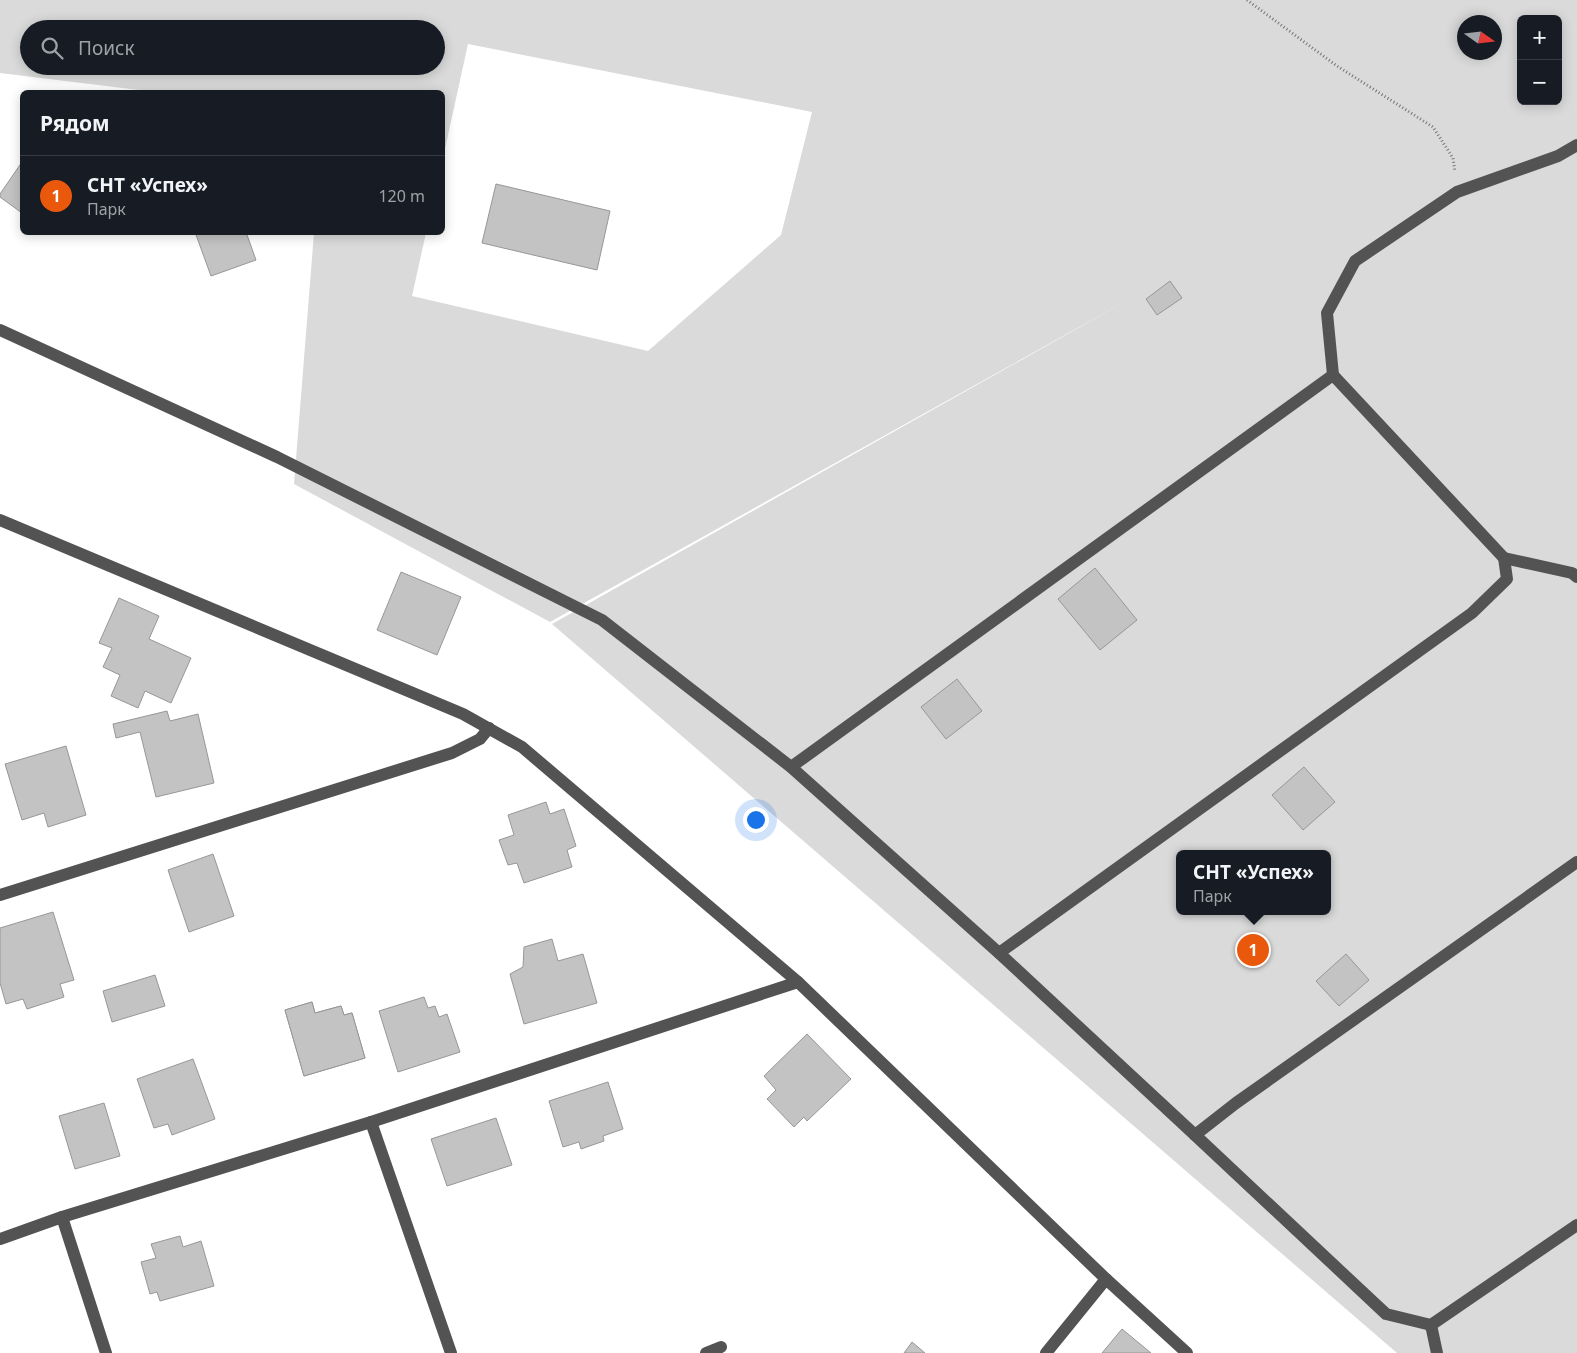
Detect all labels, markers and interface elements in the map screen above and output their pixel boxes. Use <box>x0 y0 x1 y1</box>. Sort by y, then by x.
north arrow <box>1457 15 1502 60</box>
map controls <box>1517 15 1562 105</box>
button: + <box>1517 15 1562 60</box>
search box <box>20 20 445 75</box>
icon: search <box>38 34 66 62</box>
text: Поиск <box>78 35 134 61</box>
button: − <box>1517 60 1562 105</box>
text: Рядом <box>40 109 110 137</box>
text: СНТ «Успех» <box>87 172 208 198</box>
text: 1 <box>51 185 61 207</box>
text: 120 m <box>378 185 425 207</box>
text: Парк <box>87 198 126 220</box>
your location <box>743 807 769 833</box>
popup <box>1176 850 1331 915</box>
text: СНТ «Успех» <box>1193 859 1314 885</box>
text: Парк <box>1193 885 1232 907</box>
pin: 1 <box>1237 931 1269 969</box>

